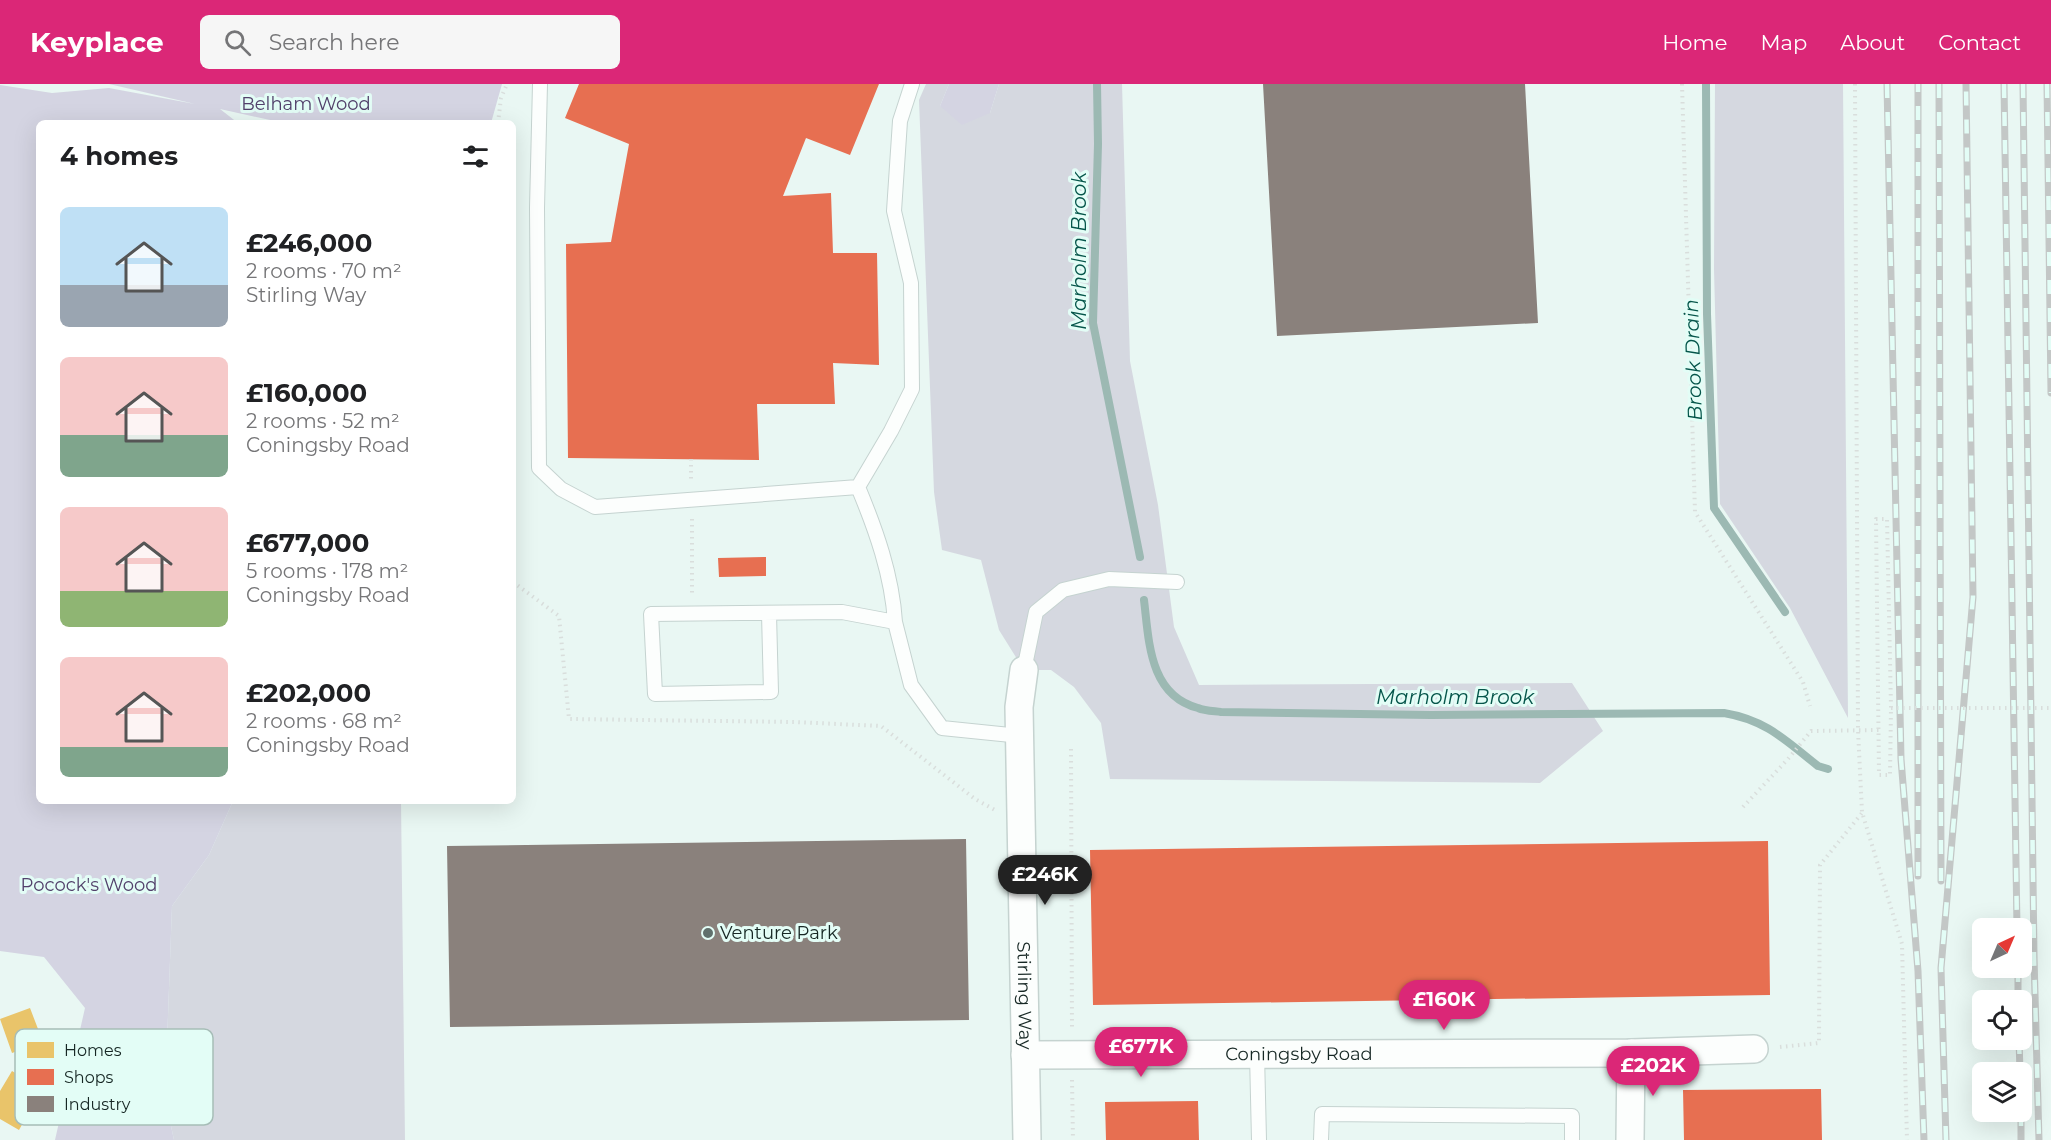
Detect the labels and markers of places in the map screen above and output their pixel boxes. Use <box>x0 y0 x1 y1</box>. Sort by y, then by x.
pin: £246K <box>1003 855 1087 906</box>
place label: Venture Park <box>720 922 838 944</box>
marker: Venture Park <box>701 926 715 940</box>
pin: £160K <box>1402 980 1486 1031</box>
pin: £677K <box>1099 1027 1183 1078</box>
pin: £202K <box>1611 1046 1695 1097</box>

